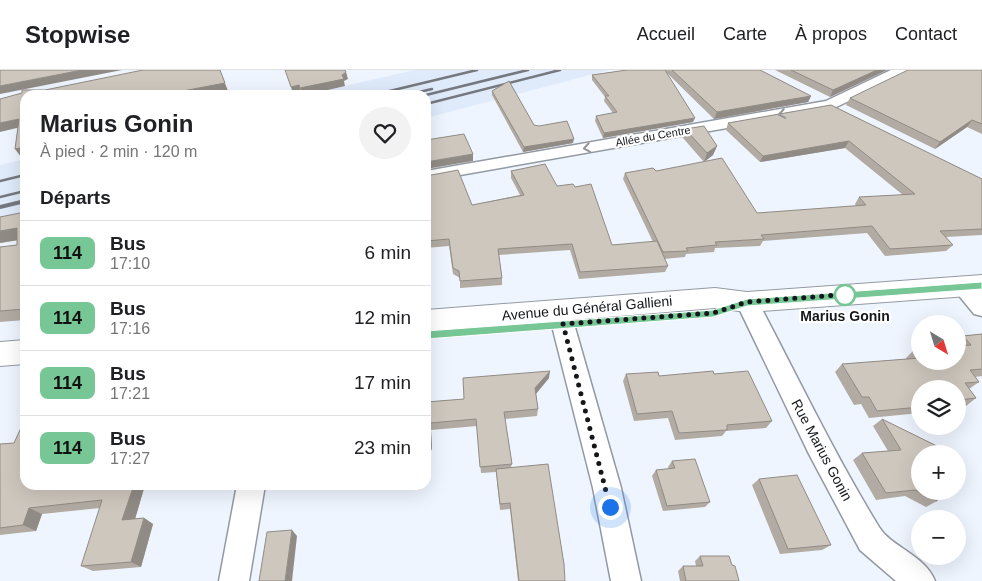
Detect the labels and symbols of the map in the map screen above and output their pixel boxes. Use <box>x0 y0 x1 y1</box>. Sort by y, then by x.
one-way arrow <box>777 108 786 118</box>
street label: Allée du Centre <box>615 124 691 148</box>
one-way arrow <box>583 142 592 152</box>
marker: Marius Gonin <box>834 284 856 306</box>
street label: Avenue du Général Gallieni <box>501 293 673 323</box>
place label: Marius Gonin <box>800 308 890 324</box>
north arrow <box>911 315 966 370</box>
street label: Rue Marius Gonin <box>788 396 856 504</box>
your location <box>598 495 623 520</box>

